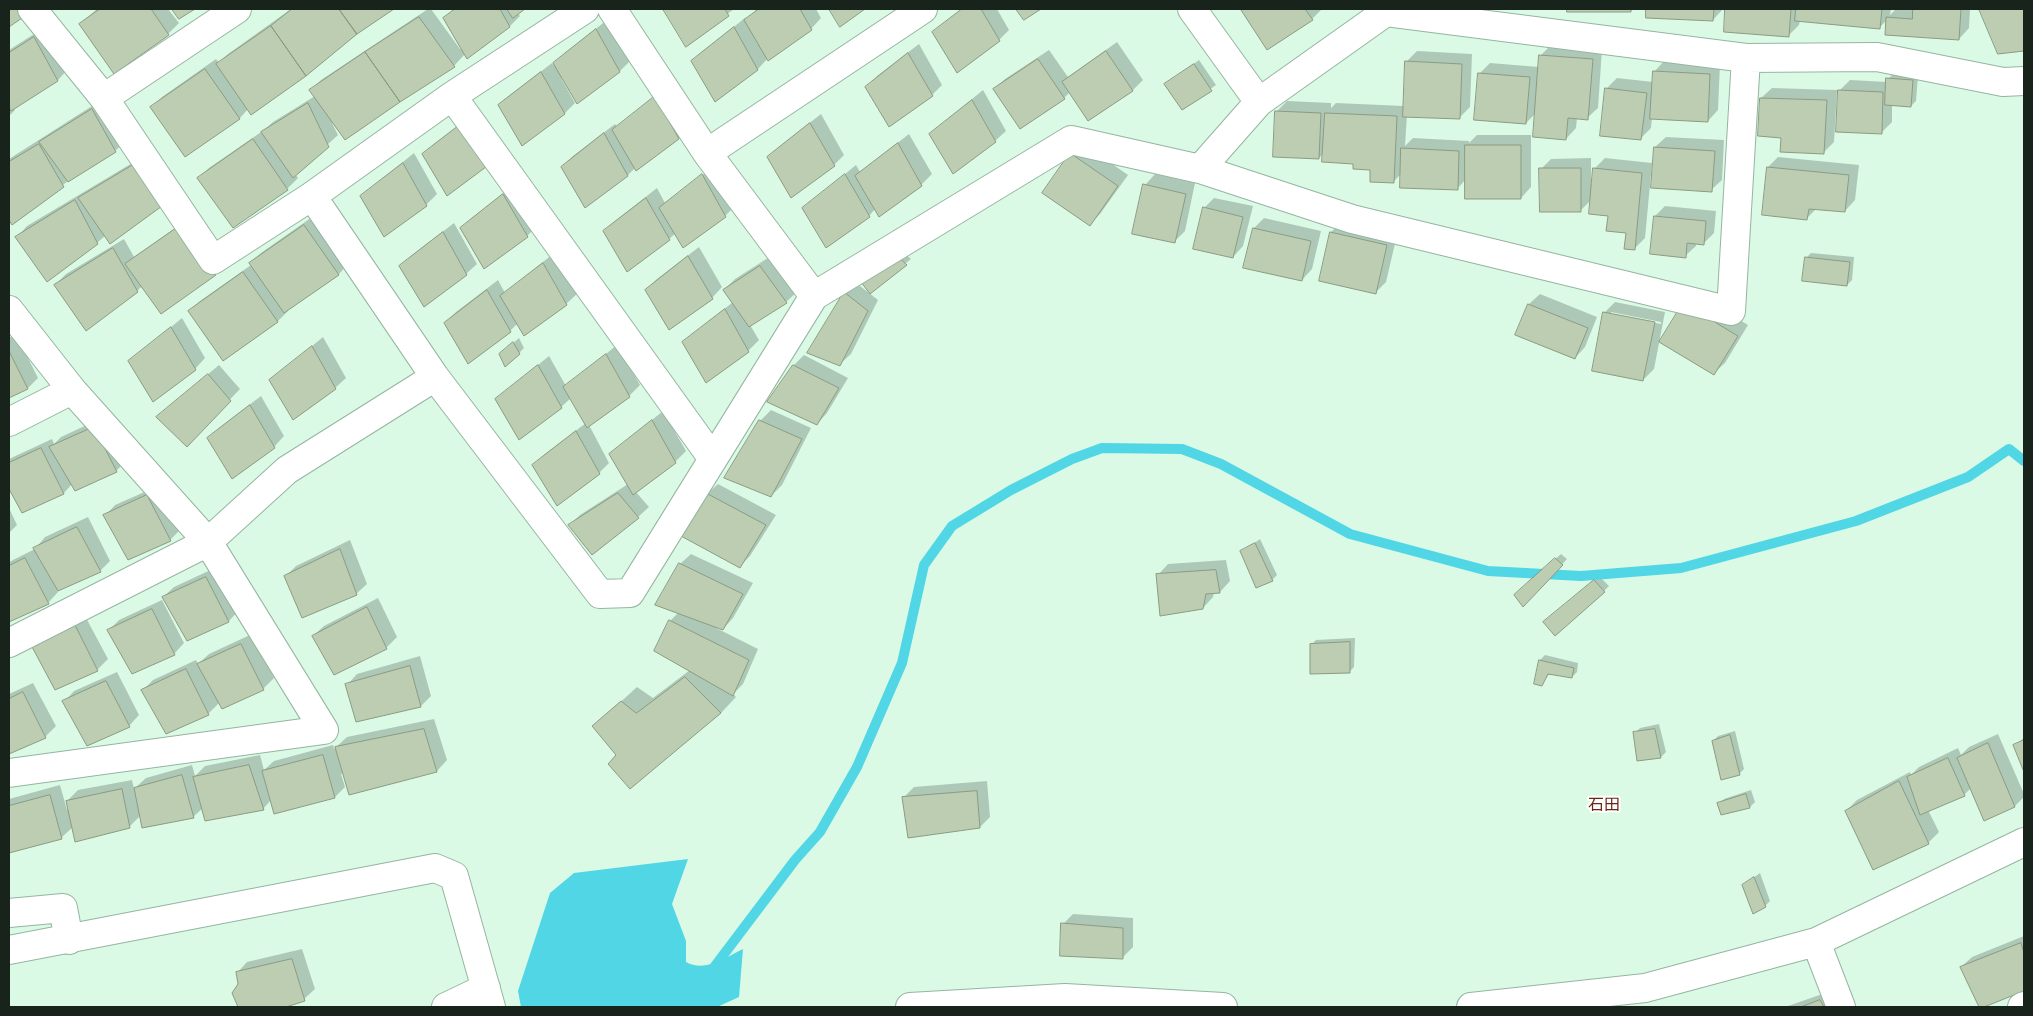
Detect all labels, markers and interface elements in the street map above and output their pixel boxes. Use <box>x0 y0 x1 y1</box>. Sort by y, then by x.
district label: 石田 <box>1588 796 1620 816</box>

